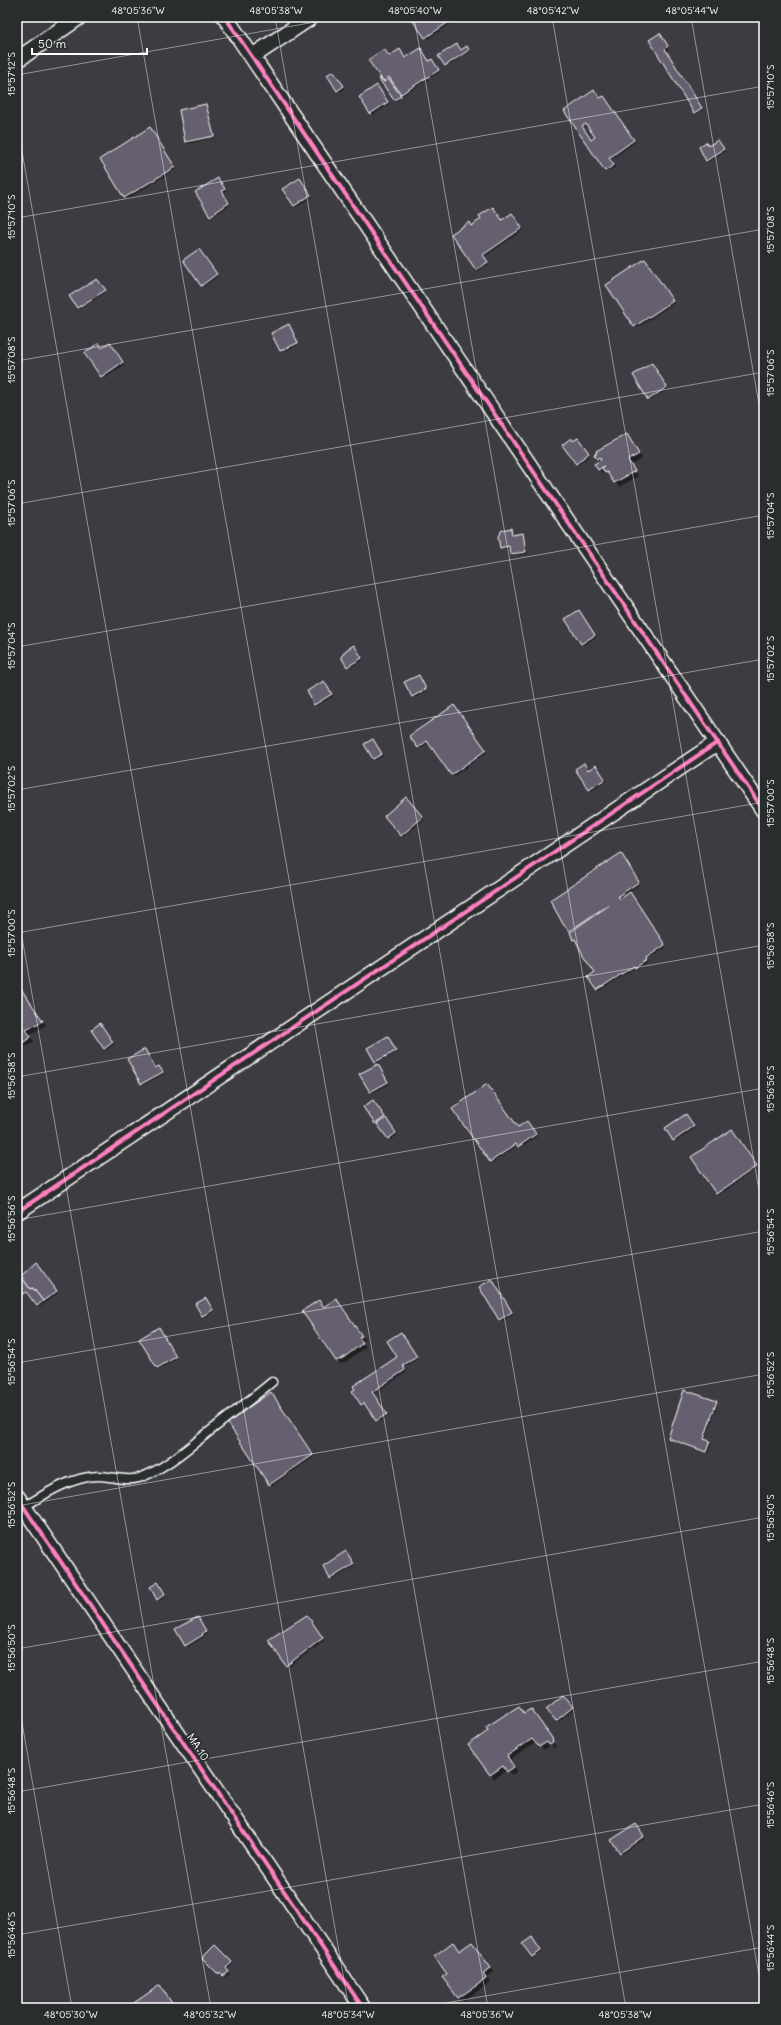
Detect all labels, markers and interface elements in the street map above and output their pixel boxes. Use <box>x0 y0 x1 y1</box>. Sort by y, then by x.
text: 48°05'36"W <box>111 4 165 17</box>
text: 48°05'38"W <box>249 4 303 17</box>
text: 48°05'40"W <box>388 4 442 17</box>
text: 48°05'42"W <box>527 4 579 17</box>
text: 48°05'44"W <box>666 4 718 17</box>
scale bar <box>32 30 147 56</box>
text: 50 m <box>38 36 67 51</box>
text: 15°57'12"S <box>5 52 18 96</box>
text: 15°57'10"S <box>764 64 777 110</box>
text: 15°57'10"S <box>5 194 18 240</box>
text: 15°57'08"S <box>764 206 777 253</box>
text: 15°57'08"S <box>5 336 18 383</box>
text: 15°57'06"S <box>764 349 777 396</box>
text: 15°57'06"S <box>5 479 18 526</box>
text: 15°57'04"S <box>764 492 777 539</box>
text: 15°57'04"S <box>5 622 18 669</box>
text: 15°57'02"S <box>764 635 777 682</box>
text: 15°57'02"S <box>5 765 18 812</box>
text: 15°57'00"S <box>764 779 777 827</box>
text: 15°57'00"S <box>5 909 18 957</box>
text: 15°56'58"S <box>764 922 777 969</box>
text: 15°56'58"S <box>5 1052 18 1099</box>
text: 15°56'56"S <box>764 1065 777 1112</box>
text: 15°56'56"S <box>5 1195 18 1242</box>
text: 15°56'54"S <box>764 1208 777 1256</box>
text: 15°56'54"S <box>5 1338 18 1386</box>
text: 15°56'52"S <box>764 1351 777 1398</box>
text: 15°56'52"S <box>5 1481 18 1528</box>
text: 15°56'50"S <box>764 1494 777 1542</box>
text: 15°56'50"S <box>5 1624 18 1672</box>
text: 15°56'48"S <box>764 1637 777 1684</box>
street label: MA 10 <box>184 1731 212 1763</box>
text: 15°56'48"S <box>5 1767 18 1814</box>
text: 15°56'46"S <box>764 1781 777 1828</box>
text: 15°56'46"S <box>5 1911 18 1958</box>
text: 15°56'44"S <box>764 1924 777 1971</box>
text: 48°05'30"W <box>44 2008 98 2021</box>
text: 48°05'32"W <box>184 2008 236 2021</box>
text: 48°05'34"W <box>321 2008 375 2021</box>
text: 48°05'36"W <box>460 2008 514 2021</box>
text: 48°05'38"W <box>598 2008 652 2021</box>

